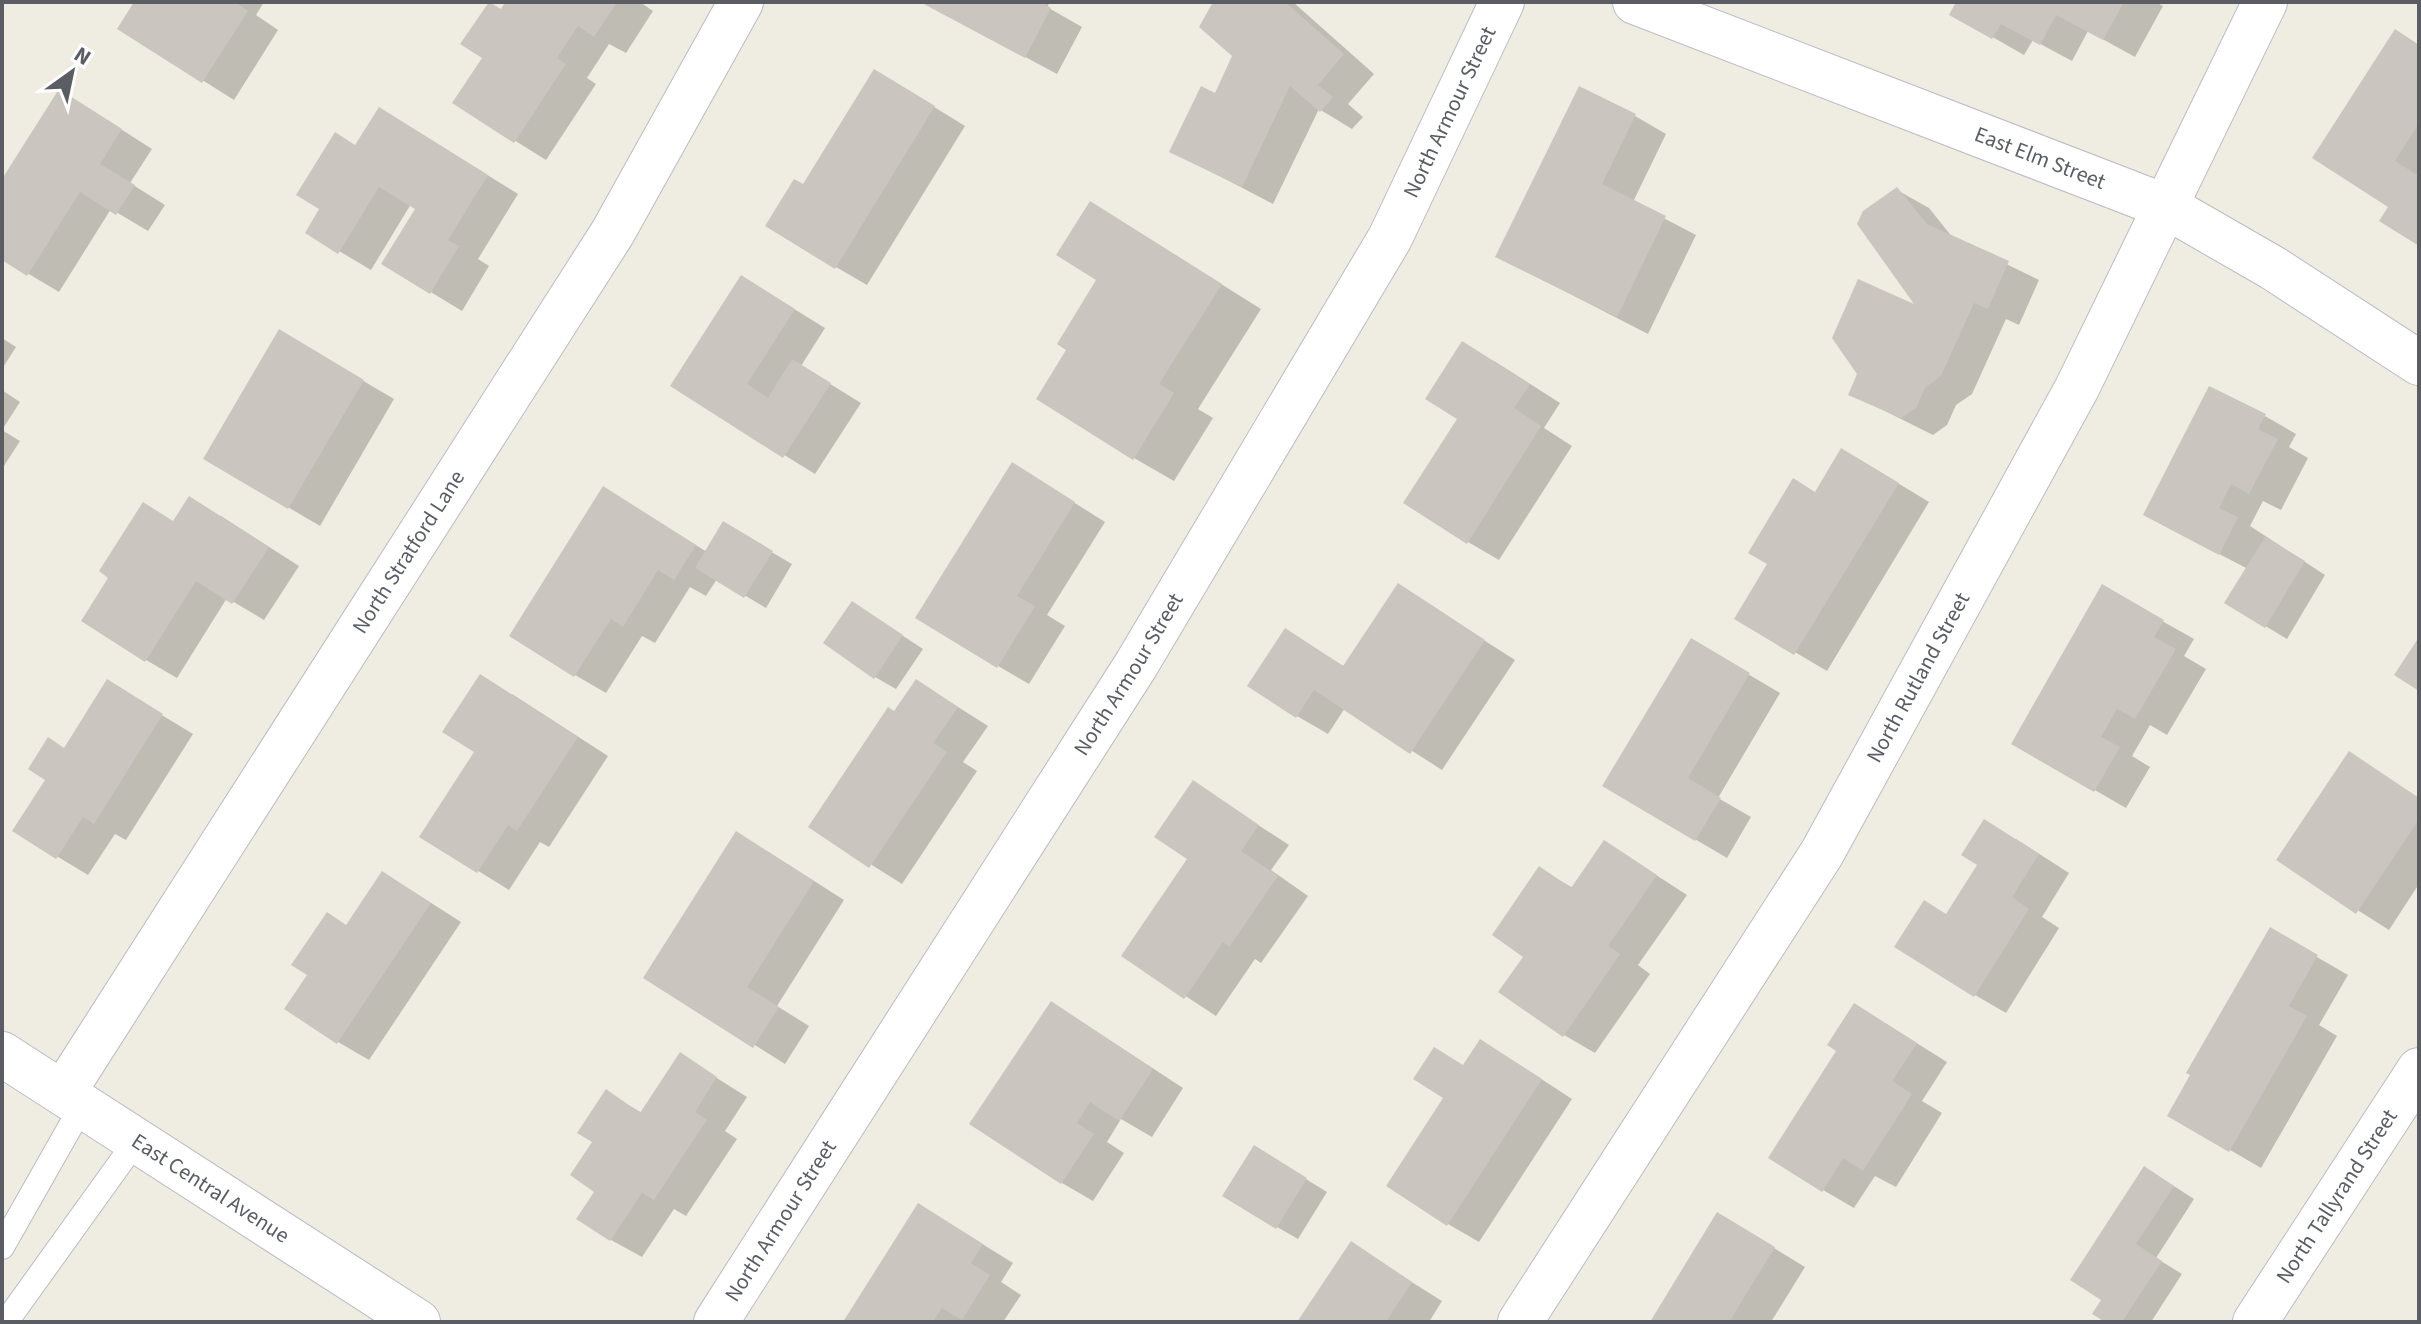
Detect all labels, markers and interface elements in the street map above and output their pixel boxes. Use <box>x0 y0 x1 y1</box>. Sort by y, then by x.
street label: North Armour Street <box>1395 20 1504 203</box>
north arrow <box>32 32 112 112</box>
text: N <box>67 39 97 73</box>
street label: East Elm Street <box>1970 118 2111 198</box>
street label: North Stratford Lane <box>344 464 473 640</box>
street label: North Armour Street <box>1066 586 1192 762</box>
street label: North Rutland Street <box>1859 586 1978 769</box>
street label: North Tallyrand Street <box>2268 1102 2406 1290</box>
street label: East Central Avenue <box>125 1125 296 1251</box>
street label: North Armour Street <box>717 1133 845 1308</box>

